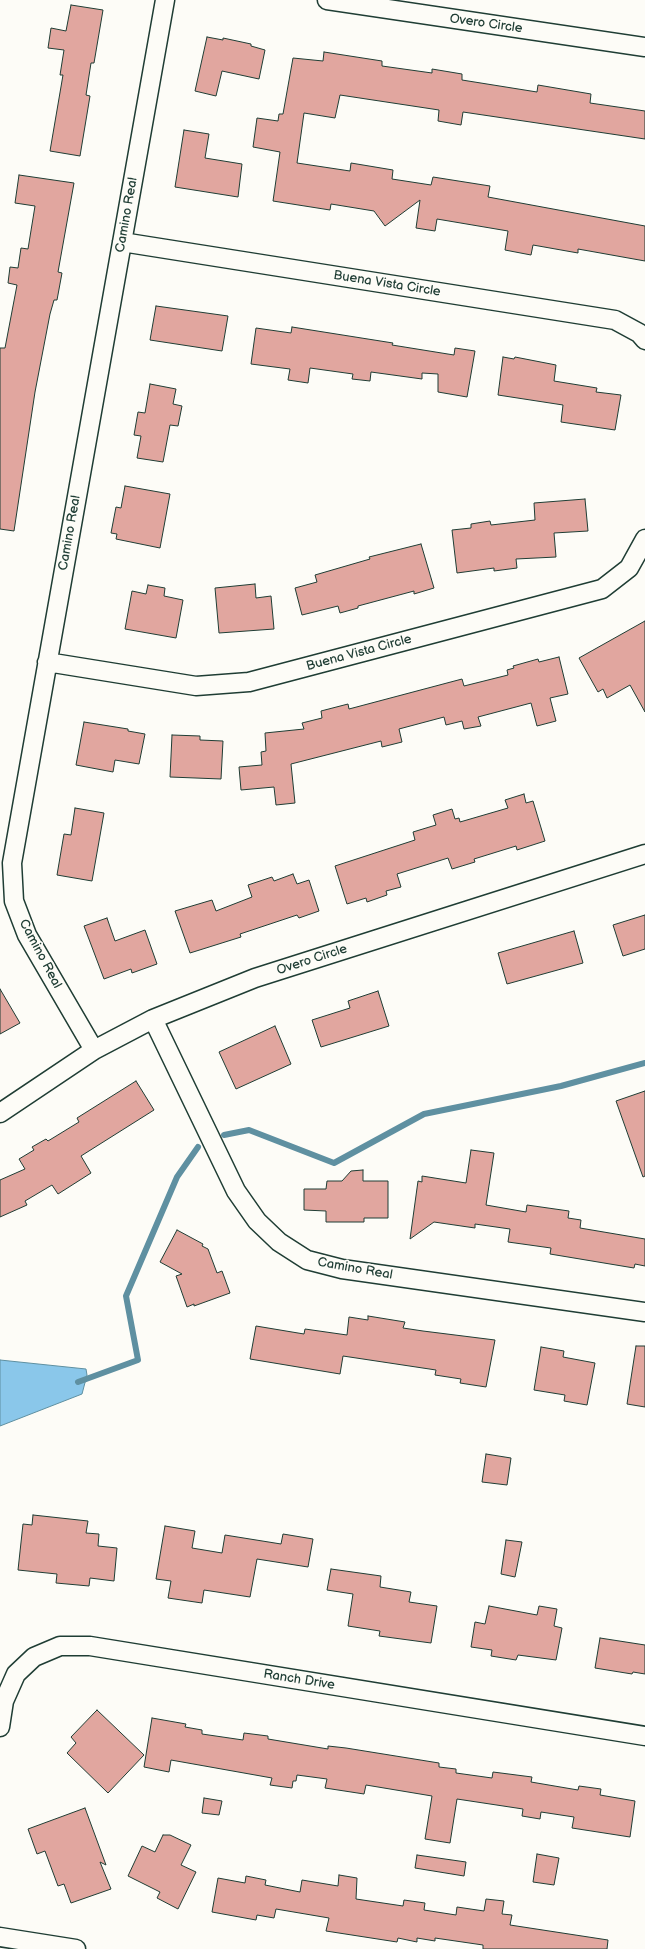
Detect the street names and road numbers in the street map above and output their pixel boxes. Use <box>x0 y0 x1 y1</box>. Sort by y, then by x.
street label: Overo Circle <box>449 11 523 37</box>
street label: Camino Real <box>113 176 141 254</box>
street label: Buena Vista Circle <box>332 268 442 300</box>
street label: Camino Real <box>56 494 84 572</box>
street label: Buena Vista Circle <box>305 631 413 675</box>
street label: Camino Real <box>15 917 65 991</box>
street label: Overo Circle <box>275 941 349 979</box>
street label: Camino Real <box>316 1255 394 1283</box>
street label: Ranch Drive <box>262 1667 336 1693</box>

